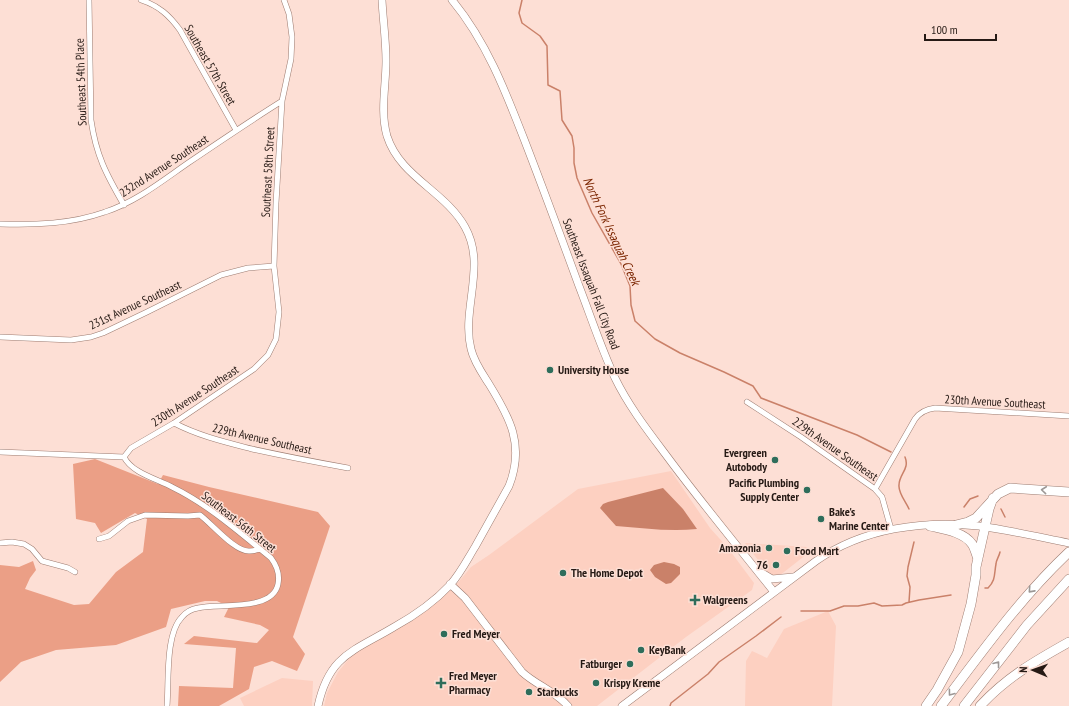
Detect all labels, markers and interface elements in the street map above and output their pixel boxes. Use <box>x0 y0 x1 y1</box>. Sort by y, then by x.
scale bar <box>925 16 996 42</box>
street label: Southeast 57th Street <box>181 22 240 108</box>
text: 100 m <box>931 22 958 37</box>
street label: Southeast 54th Place <box>71 38 90 126</box>
street label: Southeast 58th Street <box>258 126 277 218</box>
street label: 232nd Avenue Southeast <box>116 131 212 200</box>
water label: North Fork Issaquah Creek <box>579 174 645 290</box>
street label: Southeast Issaquah Fall City Road <box>560 216 623 351</box>
street label: 231st Avenue Southeast <box>86 276 184 332</box>
street label: 230th Avenue Southeast <box>148 361 242 429</box>
place label: University House <box>558 362 629 377</box>
marker: University House <box>545 365 555 375</box>
street label: 230th Avenue Southeast <box>944 391 1047 412</box>
street label: 229th Avenue Southeast <box>790 413 882 484</box>
street label: 229th Avenue Southeast <box>211 420 314 457</box>
place label: Evergreen Autobody <box>724 445 767 474</box>
marker: Evergreen Autobody <box>770 455 780 465</box>
place label: Pacific Plumbing Supply Center <box>729 475 799 504</box>
marker: Pacific Plumbing Supply Center <box>802 485 812 495</box>
one-way arrow <box>1041 486 1047 495</box>
street label: Southeast 56th Street <box>199 488 280 556</box>
place label: Bake's Marine Center <box>829 504 889 533</box>
marker: Bake's Marine Center <box>816 514 826 524</box>
place label: Amazonia <box>718 540 761 555</box>
marker: Amazonia <box>764 543 774 553</box>
place label: Food Mart <box>795 543 839 558</box>
marker: Food Mart <box>782 546 792 556</box>
place label: 76 <box>757 557 768 572</box>
marker: 76 <box>771 560 781 570</box>
place label: The Home Depot <box>571 565 643 580</box>
marker: The Home Depot <box>558 568 568 578</box>
one-way arrow <box>1029 586 1036 593</box>
place label: Walgreens <box>702 592 748 607</box>
marker: Walgreens <box>690 595 700 605</box>
place label: Fred Meyer <box>452 626 500 641</box>
marker: Fred Meyer <box>439 629 449 639</box>
place label: KeyBank <box>649 642 686 657</box>
marker: KeyBank <box>636 645 646 655</box>
north arrow <box>1013 650 1053 690</box>
place label: Fatburger <box>580 656 622 671</box>
marker: Fatburger <box>625 659 635 669</box>
one-way arrow <box>992 661 1000 668</box>
text: N <box>1016 666 1030 673</box>
place label: Fred Meyer Pharmacy <box>449 668 497 697</box>
place label: Krispy Kreme <box>604 675 660 690</box>
marker: Fred Meyer Pharmacy <box>436 678 446 688</box>
marker: Krispy Kreme <box>591 678 601 688</box>
place label: Starbucks <box>537 684 578 699</box>
marker: Starbucks <box>524 687 534 697</box>
one-way arrow <box>948 689 956 696</box>

